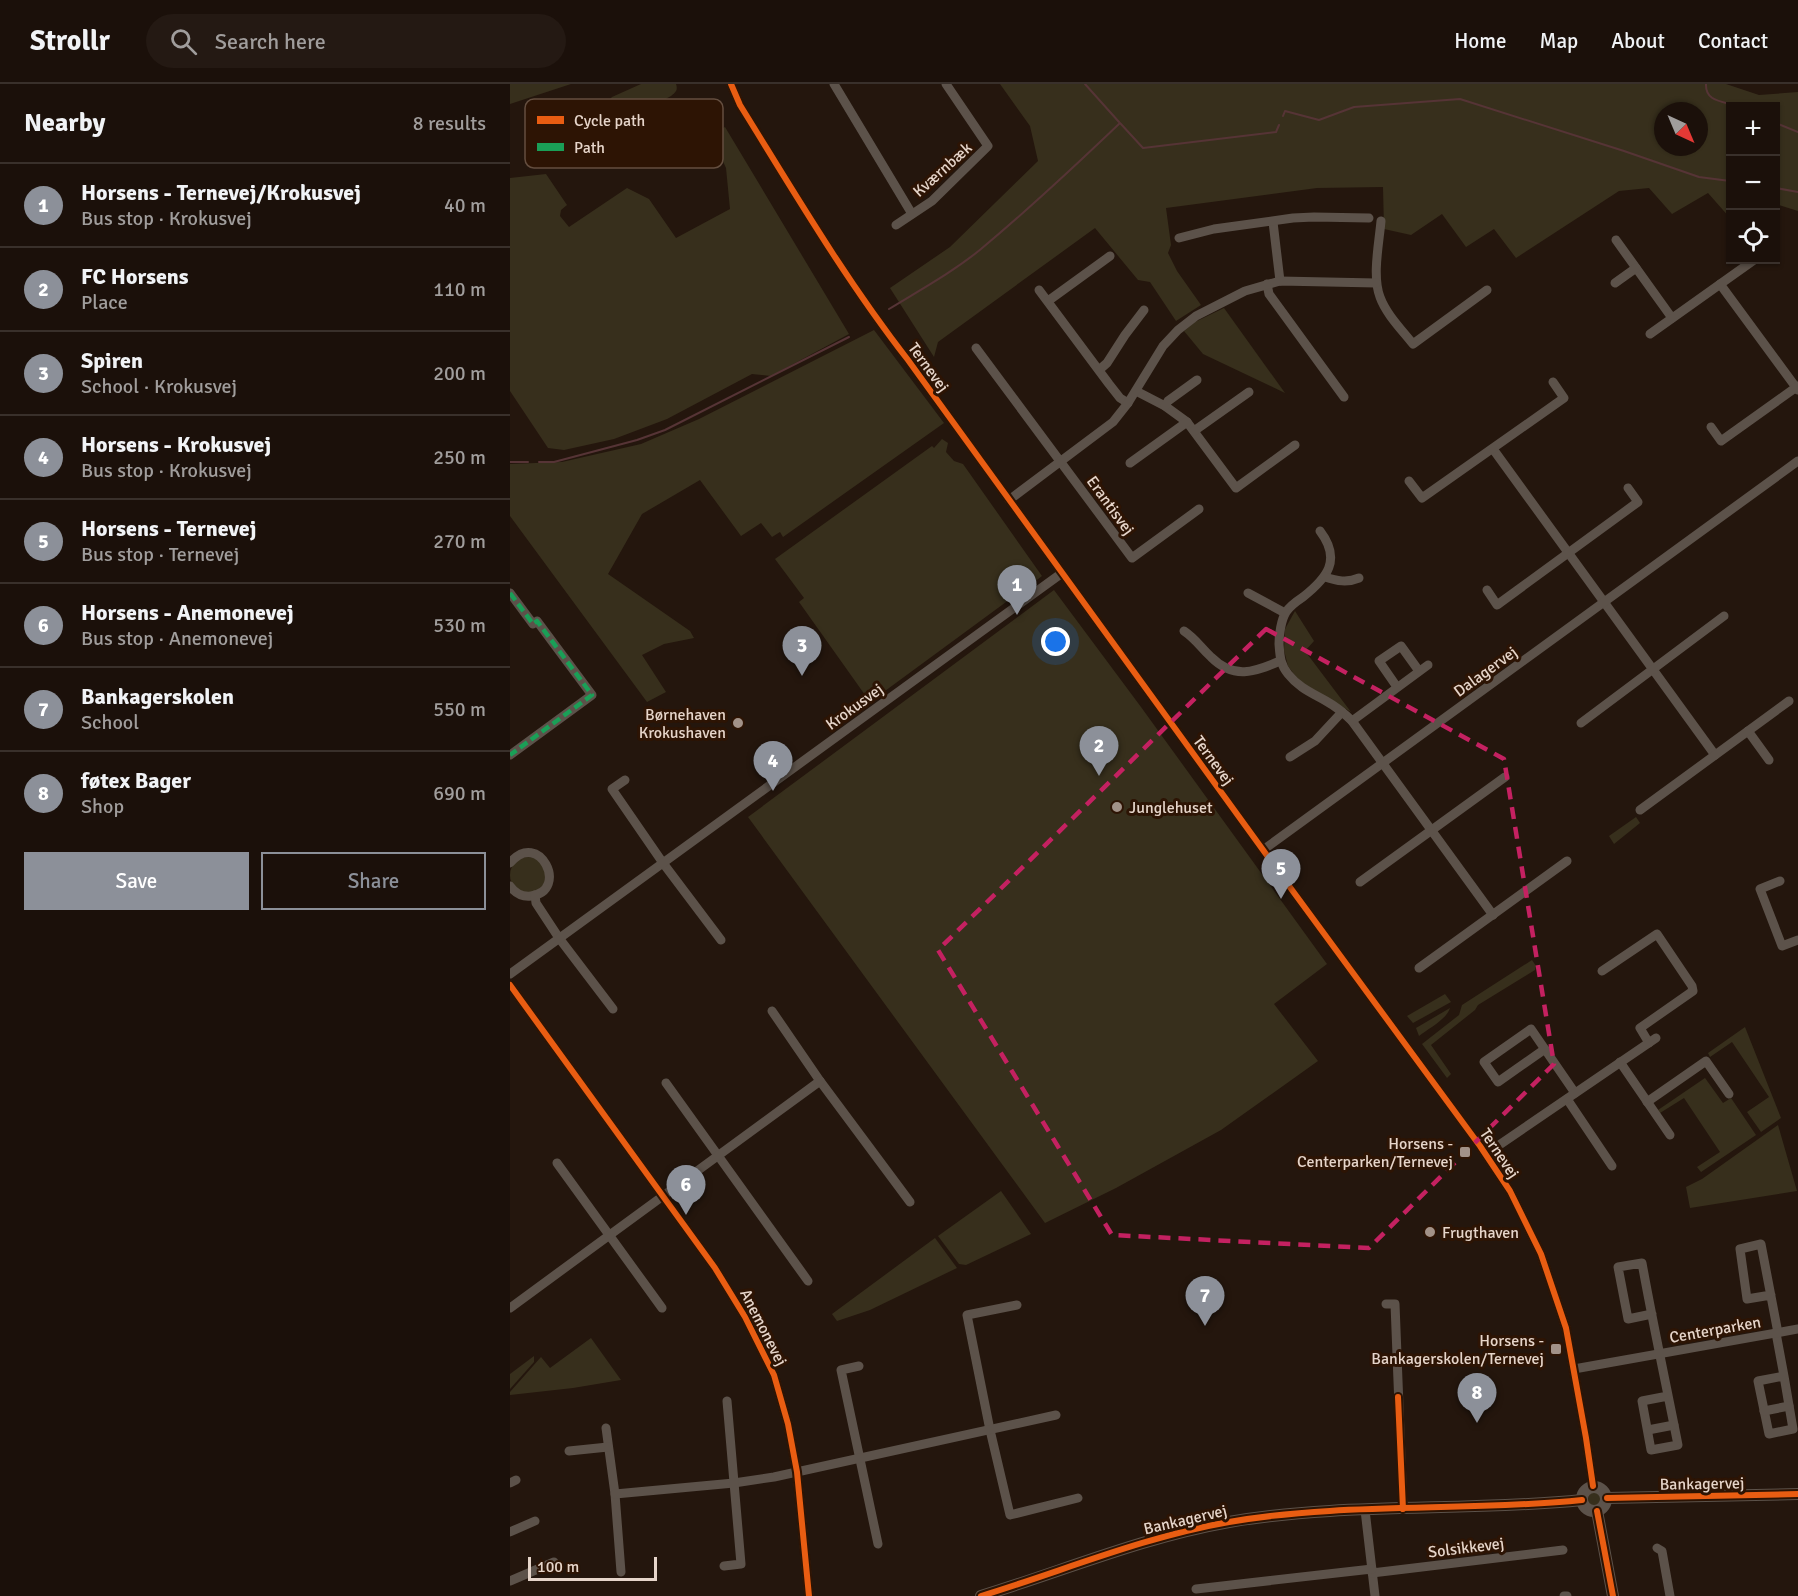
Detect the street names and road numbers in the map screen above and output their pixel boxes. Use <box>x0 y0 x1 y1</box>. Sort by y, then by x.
street label: Kværnbæk <box>909 138 976 201</box>
street label: Ternevej <box>903 339 953 396</box>
street label: Erantisvej <box>1082 472 1138 539</box>
street label: Dalagervej <box>1450 642 1521 701</box>
street label: Krokusvej <box>822 679 887 734</box>
street label: Ternevej <box>1188 732 1238 789</box>
street label: Ternevej <box>1475 1125 1523 1183</box>
street label: Anemonevej <box>735 1286 791 1369</box>
street label: Centerparken <box>1668 1312 1762 1348</box>
street label: Bankagervej <box>1659 1473 1745 1495</box>
street label: Bankagervej <box>1142 1501 1229 1539</box>
street label: Solsikkevej <box>1427 1533 1505 1563</box>

